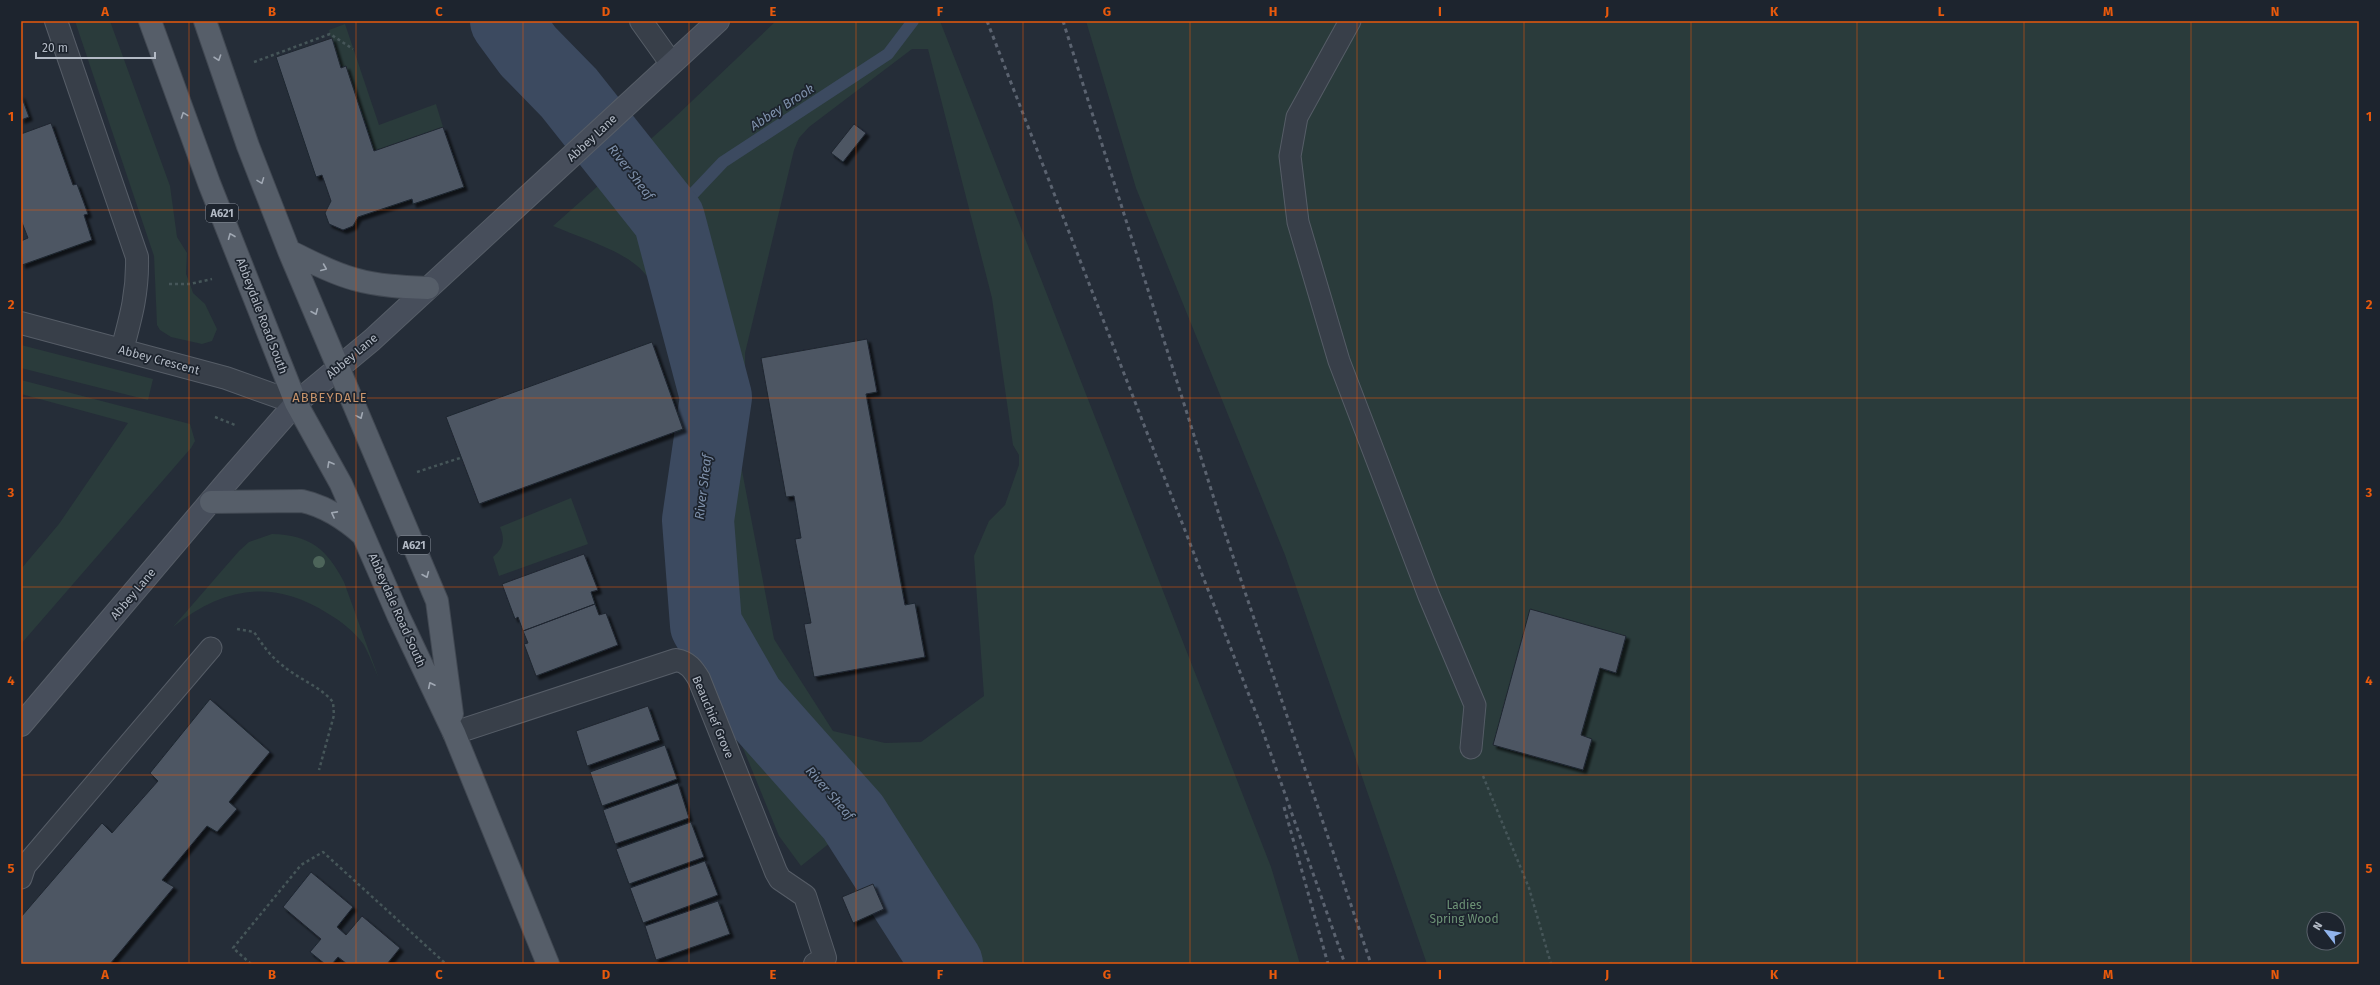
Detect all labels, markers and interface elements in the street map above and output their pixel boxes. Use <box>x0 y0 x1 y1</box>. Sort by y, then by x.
text: A <box>100 4 109 19</box>
text: B <box>268 4 276 19</box>
text: C <box>435 4 443 19</box>
text: D <box>602 4 611 19</box>
text: E <box>770 4 777 19</box>
text: F <box>937 4 944 19</box>
text: G <box>1103 4 1111 19</box>
text: H <box>1269 4 1277 19</box>
text: I <box>1438 4 1442 19</box>
text: J <box>1604 4 1609 19</box>
text: K <box>1770 4 1779 19</box>
text: L <box>1938 4 1945 19</box>
text: M <box>2103 4 2113 19</box>
text: N <box>2271 4 2279 19</box>
scale bar <box>36 34 155 60</box>
text: 20 m <box>42 41 68 55</box>
one-way arrow <box>213 54 222 61</box>
water label: Abbey Brook <box>746 81 817 134</box>
text: 1 <box>8 109 14 124</box>
text: 1 <box>2366 109 2372 124</box>
one-way arrow <box>181 112 189 119</box>
street label: Abbey Lane <box>564 112 620 164</box>
water label: River Sheaf <box>605 142 658 204</box>
one-way arrow <box>257 177 265 184</box>
road number: A621 <box>206 204 238 222</box>
one-way arrow <box>228 233 236 240</box>
street label: Abbeydale Road South <box>233 256 291 376</box>
one-way arrow <box>320 263 327 271</box>
text: 2 <box>8 297 15 312</box>
text: 2 <box>2366 297 2373 312</box>
one-way arrow <box>310 308 318 316</box>
street label: Abbey Lane <box>323 330 381 382</box>
street label: Abbey Crescent <box>117 342 202 378</box>
district label: ABBEYDALE <box>292 390 368 405</box>
one-way arrow <box>355 412 363 419</box>
water label: River Sheaf <box>692 452 715 520</box>
one-way arrow <box>327 461 334 468</box>
text: 3 <box>7 485 15 500</box>
text: 3 <box>2365 485 2373 500</box>
one-way arrow <box>331 511 338 519</box>
road number: A621 <box>398 536 430 554</box>
street label: Abbeydale Road South <box>366 551 428 669</box>
street label: Abbey Lane <box>107 565 159 623</box>
one-way arrow <box>422 571 430 578</box>
text: 4 <box>7 673 15 688</box>
text: 4 <box>2365 673 2373 688</box>
street label: Beauchief Grove <box>689 674 737 760</box>
one-way arrow <box>428 682 436 690</box>
water label: River Sheaf <box>803 763 858 824</box>
text: 5 <box>8 861 15 876</box>
text: 5 <box>2366 861 2373 876</box>
park label: Ladies Spring Wood <box>1429 898 1499 926</box>
north arrow <box>2306 911 2346 951</box>
text: N <box>2310 920 2325 933</box>
text: A <box>100 967 109 982</box>
text: B <box>268 967 276 982</box>
text: C <box>435 967 443 982</box>
text: D <box>602 967 611 982</box>
text: E <box>770 967 777 982</box>
text: F <box>937 967 944 982</box>
text: G <box>1103 967 1111 982</box>
text: H <box>1269 967 1277 982</box>
text: I <box>1438 967 1442 982</box>
text: J <box>1604 967 1609 982</box>
text: K <box>1770 967 1779 982</box>
text: L <box>1938 967 1945 982</box>
text: M <box>2103 967 2113 982</box>
text: N <box>2271 967 2279 982</box>

